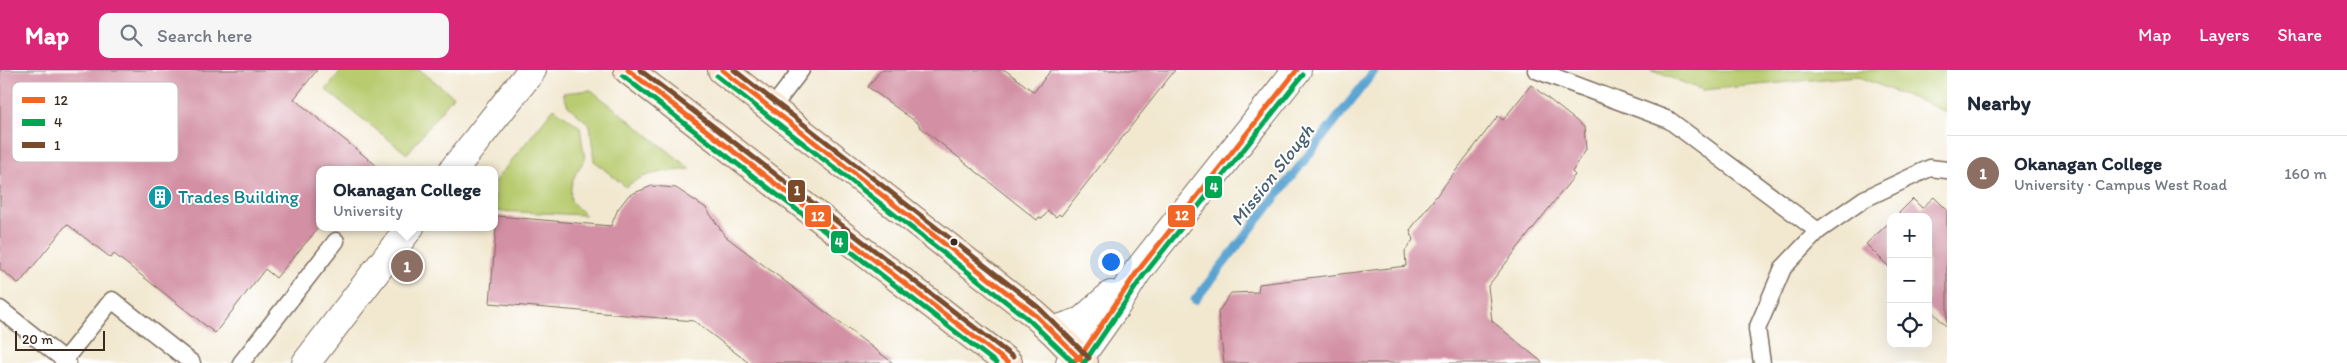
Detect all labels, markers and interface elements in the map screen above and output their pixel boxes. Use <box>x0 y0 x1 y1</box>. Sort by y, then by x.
search box <box>99 13 449 58</box>
text: Map <box>25 21 69 50</box>
icon: search <box>117 21 145 49</box>
text: Search here <box>157 24 252 47</box>
text: Map <box>2138 24 2171 46</box>
text: Layers <box>2199 24 2249 46</box>
text: Share <box>2277 24 2322 46</box>
legend <box>12 82 178 162</box>
text: Nearby <box>1967 90 2031 115</box>
text: 12 <box>54 92 68 109</box>
text: 4 <box>54 114 63 131</box>
water label: Mission Slough <box>1225 119 1319 230</box>
text: 1 <box>54 137 61 154</box>
text: Okanagan College <box>2014 152 2162 175</box>
text: 1 <box>1979 164 1987 183</box>
text: 160 m <box>2284 164 2327 183</box>
popup <box>316 166 498 231</box>
line badge: 4 <box>1204 175 1223 199</box>
text: University · Campus West Road <box>2014 175 2227 194</box>
text: Okanagan College <box>333 178 481 201</box>
line badge: 1 <box>787 179 806 203</box>
text: 4 <box>1210 179 1219 196</box>
text: 1 <box>794 182 801 199</box>
building icon: Trades Building <box>147 184 173 210</box>
place label: Trades Building <box>178 186 299 208</box>
text: University <box>333 201 403 220</box>
line badge: 12 <box>804 204 832 228</box>
line badge: 12 <box>1167 204 1196 228</box>
text: 12 <box>1175 207 1190 224</box>
text: 12 <box>811 208 826 225</box>
map controls <box>1887 213 1932 348</box>
button: + <box>1887 213 1932 258</box>
line badge: 4 <box>830 230 849 254</box>
text: 4 <box>835 234 844 251</box>
unlabelled marker <box>949 237 959 247</box>
pin: 1 <box>391 247 423 285</box>
your location <box>1098 249 1124 275</box>
button: − <box>1887 258 1932 303</box>
button: locate <box>1887 303 1932 348</box>
scale bar <box>15 328 105 351</box>
text: 20 m <box>22 331 53 348</box>

